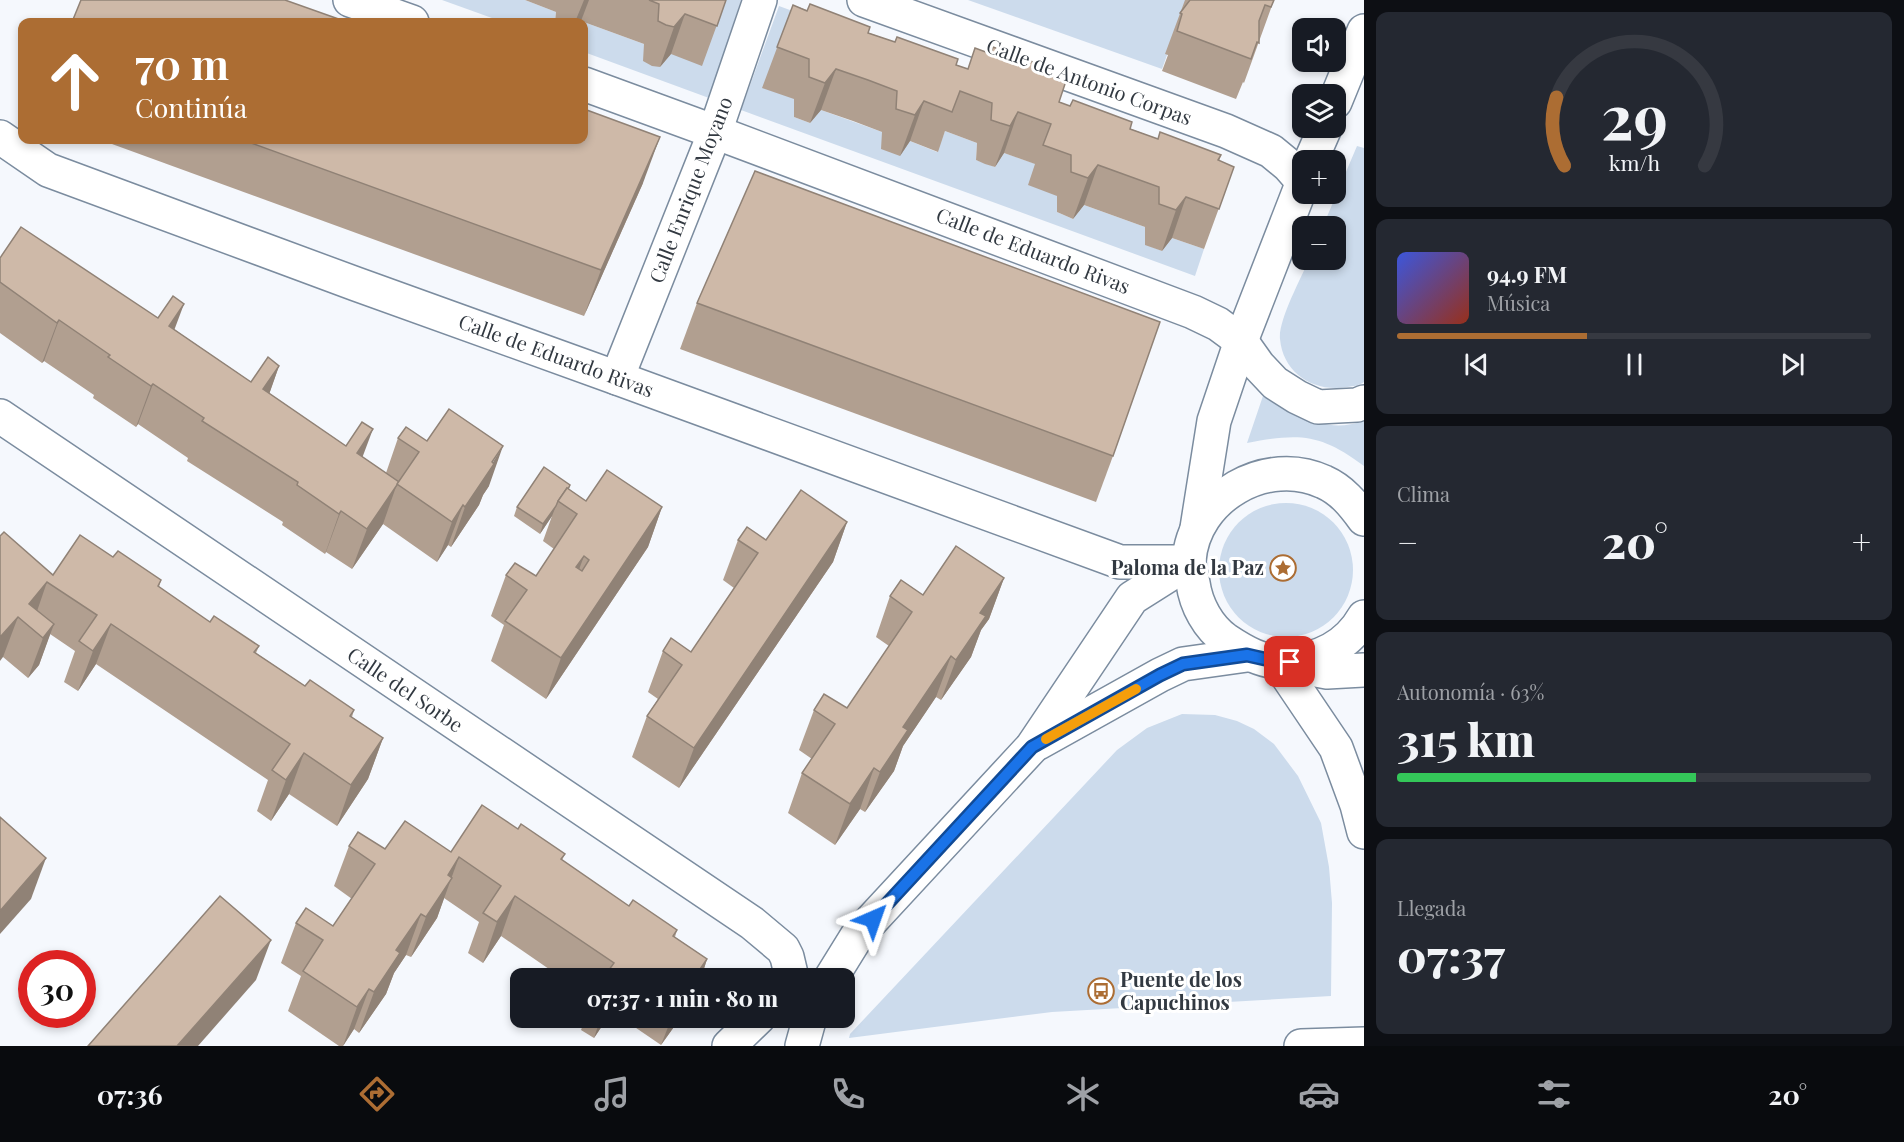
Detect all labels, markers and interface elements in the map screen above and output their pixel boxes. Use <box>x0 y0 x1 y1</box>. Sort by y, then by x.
map controls <box>1292 18 1346 270</box>
button: sound <box>1292 18 1346 72</box>
street label: Calle de Antonio Corpas <box>983 31 1196 130</box>
text: 70 m <box>135 35 229 91</box>
icon: ahead <box>36 42 114 120</box>
text: 29 <box>1600 73 1668 157</box>
button: layers <box>1292 84 1346 138</box>
text: Continúa <box>135 89 247 125</box>
street label: Calle Enrique Moyano <box>642 92 738 287</box>
text: km/h <box>1608 149 1660 177</box>
button: + <box>1292 150 1346 204</box>
street label: Calle de Eduardo Rivas <box>933 200 1134 299</box>
button: − <box>1292 216 1346 270</box>
text: 94.9 FM <box>1487 259 1567 289</box>
text: Música <box>1487 289 1550 316</box>
street label: Calle de Eduardo Rivas <box>455 307 658 402</box>
icon: previous <box>1460 348 1493 381</box>
icon: pause <box>1618 348 1651 381</box>
icon: next <box>1776 348 1809 381</box>
text: Clima <box>1397 480 1450 507</box>
text: 20° <box>1602 510 1668 570</box>
text: − <box>1397 519 1418 563</box>
text: + <box>1852 519 1871 563</box>
place label: Paloma de la Paz <box>1111 553 1264 580</box>
place icon: Paloma de la Paz <box>1268 553 1298 583</box>
pin <box>1264 636 1315 687</box>
street label: Calle del Sorbe <box>343 640 469 737</box>
icon: arrive <box>1273 645 1306 678</box>
text: Autonomía · 63% <box>1397 678 1544 705</box>
text: 315 km <box>1397 708 1535 768</box>
position arrow <box>841 887 905 951</box>
text: Llegada <box>1397 894 1466 921</box>
text: 07:37 <box>1397 924 1505 984</box>
speed limit sign: 30 <box>18 950 96 1028</box>
place label: Puente de los Capuchinos <box>1120 965 1242 1015</box>
bus stop icon: Puente de los Capuchinos <box>1086 976 1116 1006</box>
text: 07:37 · 1 min · 80 m <box>587 983 778 1013</box>
icon: directions <box>356 1073 398 1115</box>
icon: music <box>591 1073 633 1115</box>
icon: phone <box>827 1073 869 1115</box>
icon: climate <box>1062 1073 1104 1115</box>
icon: car <box>1298 1073 1340 1115</box>
icon: filters <box>1533 1073 1575 1115</box>
text: 07:36 <box>97 1076 163 1112</box>
text: 20° <box>1768 1076 1807 1112</box>

